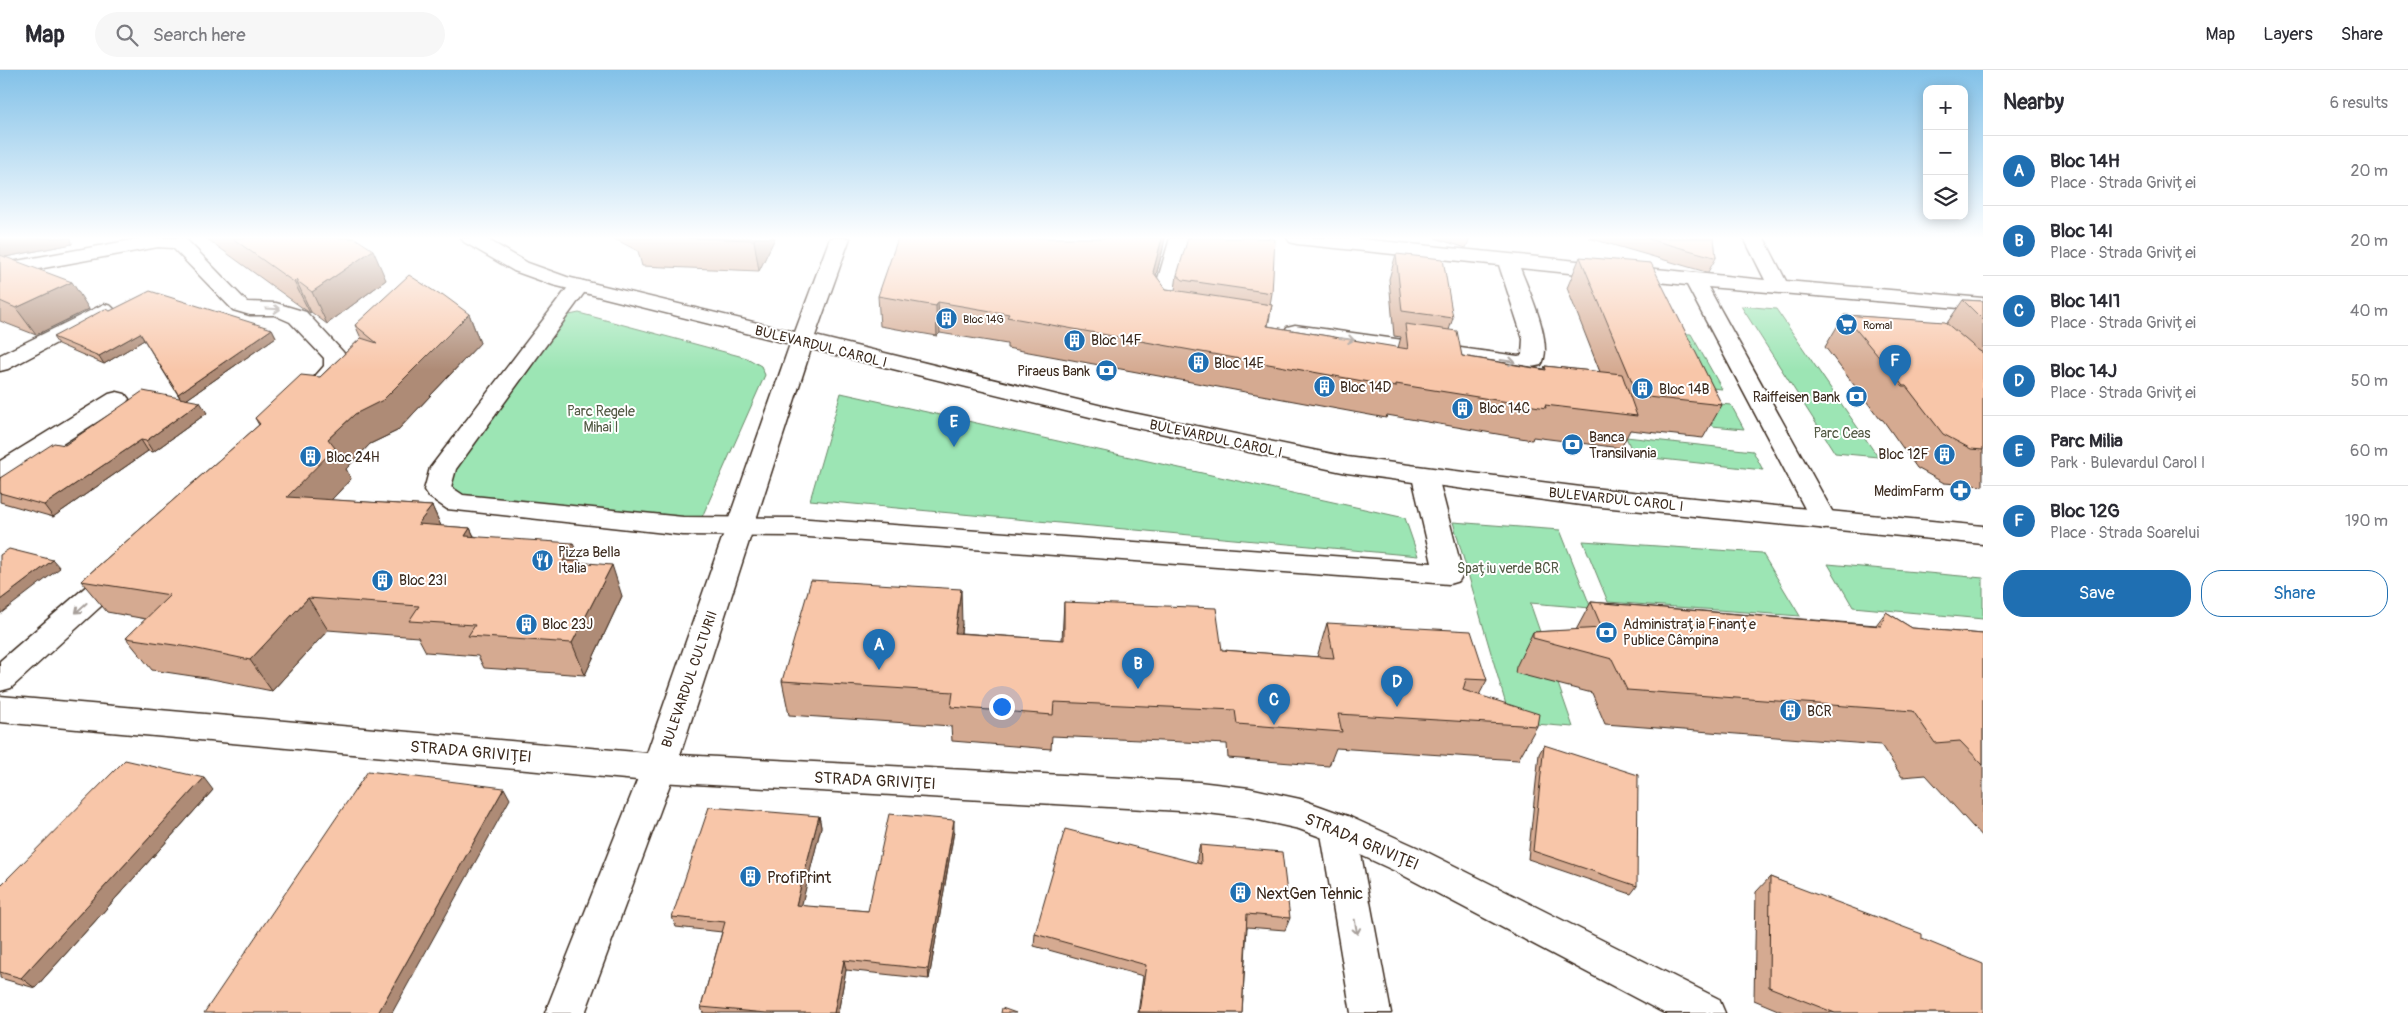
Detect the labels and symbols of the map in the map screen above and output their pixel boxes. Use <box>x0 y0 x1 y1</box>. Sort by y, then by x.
one-way arrow <box>264 305 280 314</box>
building icon: Bloc 14G <box>935 307 959 331</box>
place label: Bloc 14G <box>963 313 1004 326</box>
supermarket icon: Romal <box>1835 313 1859 337</box>
place label: Romal <box>1863 319 1892 332</box>
street label: BULEVARDUL CAROL I <box>753 322 889 371</box>
building icon: Bloc 14F <box>1063 328 1087 352</box>
place label: Bloc 14F <box>1091 332 1142 349</box>
one-way arrow <box>1338 334 1354 344</box>
pin: F <box>1879 345 1911 386</box>
building icon: Bloc 14E <box>1186 351 1210 375</box>
place label: Bloc 14E <box>1214 355 1264 372</box>
one-way arrow <box>1499 357 1515 367</box>
bank icon: Piraeus Bank <box>1094 359 1118 383</box>
place label: Piraeus Bank <box>1017 363 1090 380</box>
building icon: Bloc 14D <box>1312 375 1336 399</box>
building icon: Bloc 14B <box>1631 377 1655 401</box>
place label: Bloc 14D <box>1340 379 1392 396</box>
place label: Bloc 14B <box>1659 381 1710 398</box>
bank icon: Raiffeisen Bank <box>1844 385 1868 409</box>
place label: Raiffeisen Bank <box>1753 389 1840 406</box>
building icon: Bloc 14C <box>1451 396 1475 420</box>
place label: Bloc 14C <box>1479 400 1531 417</box>
park label: Parc Regele Mihai I <box>567 403 635 436</box>
pin: E <box>938 406 970 447</box>
street label: BULEVARDUL CAROL I <box>1148 416 1284 461</box>
park label: Parc Ceas <box>1813 425 1871 442</box>
place label: Banca Transilvania <box>1589 429 1656 462</box>
bank icon: Banca Transilvania <box>1561 433 1585 457</box>
building icon: Bloc 12F <box>1933 442 1957 466</box>
building icon: Bloc 24H <box>298 445 322 469</box>
place label: Bloc 12F <box>1878 446 1929 463</box>
place label: Bloc 24H <box>326 449 380 466</box>
pharmacy icon: MedimFarm <box>1948 479 1972 503</box>
place label: MedimFarm <box>1874 483 1944 500</box>
street label: BULEVARDUL CAROL I <box>1548 484 1684 515</box>
place label: Pizza Bella Italia <box>558 544 620 577</box>
restaurant icon: Pizza Bella Italia <box>530 548 554 572</box>
park label: Spațiu verde BCR <box>1457 560 1559 577</box>
building icon: Bloc 23I <box>371 568 395 592</box>
place label: Bloc 23I <box>399 572 447 589</box>
one-way arrow <box>74 602 87 614</box>
street label: BULEVARDUL CULTURII <box>658 609 721 750</box>
building icon: Bloc 23J <box>514 612 538 636</box>
place label: Bloc 23J <box>542 616 593 633</box>
place label: Administrația Finanțe Publice Câmpina <box>1623 616 1756 649</box>
bank icon: Administrația Finanțe Publice Câmpina <box>1595 620 1619 644</box>
pin: A <box>863 629 895 670</box>
pin: B <box>1122 648 1154 689</box>
pin: D <box>1381 666 1413 707</box>
pin: C <box>1258 684 1290 725</box>
your location <box>989 694 1015 720</box>
building icon: BCR <box>1779 699 1803 723</box>
place label: BCR <box>1807 703 1832 720</box>
street label: STRADA GRIVIȚEI <box>409 737 533 767</box>
street label: STRADA GRIVIȚEI <box>813 768 936 794</box>
street label: STRADA GRIVIȚEI <box>1302 809 1422 875</box>
building icon: ProfiPrint <box>739 865 763 889</box>
place label: ProfiPrint <box>767 868 832 888</box>
building icon: NextGen Tehnic <box>1228 881 1252 905</box>
place label: NextGen Tehnic <box>1256 884 1363 904</box>
one-way arrow <box>1351 919 1361 935</box>

